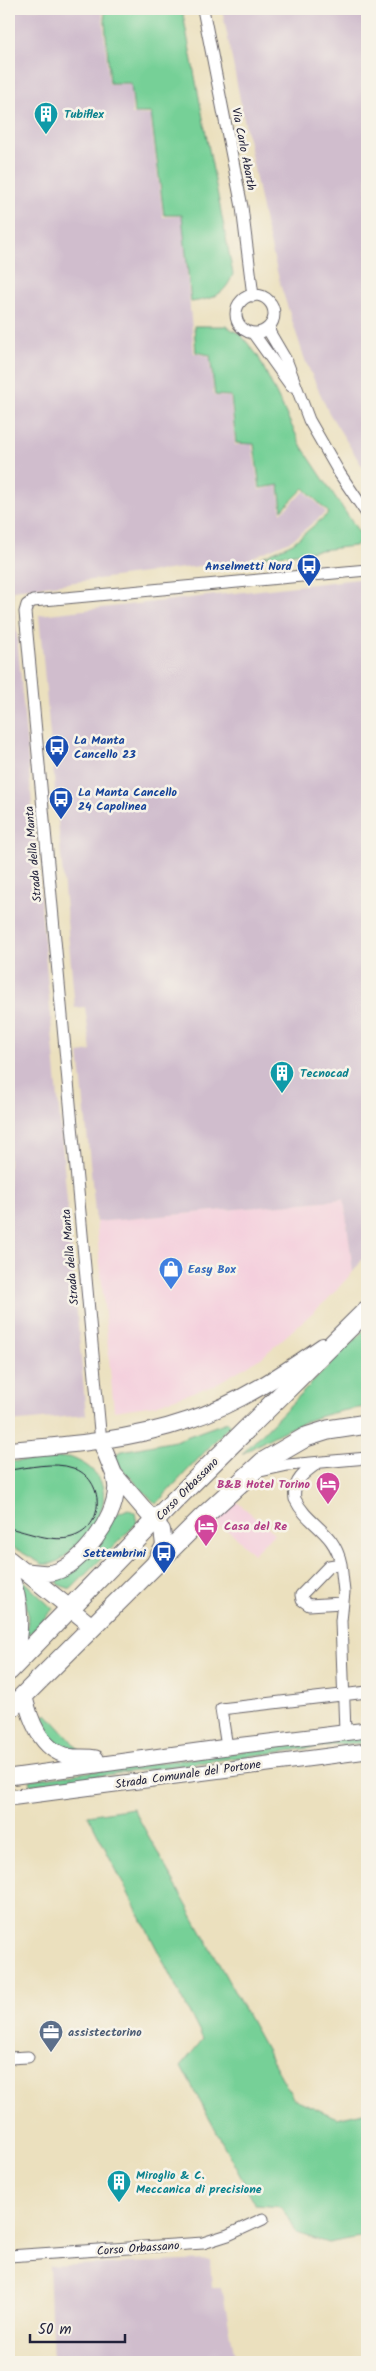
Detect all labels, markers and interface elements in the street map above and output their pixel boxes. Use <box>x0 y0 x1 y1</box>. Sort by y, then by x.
building icon: Tubiflex <box>33 101 59 135</box>
place label: Tubiflex <box>64 105 104 124</box>
street label: Via Carlo Abarth <box>226 106 261 192</box>
bus stop icon: Anselmetti Nord <box>296 553 322 587</box>
place label: Anselmetti Nord <box>205 557 293 576</box>
place label: La Manta Cancello 23 <box>74 731 136 764</box>
bus stop icon: La Manta Cancello 23 <box>44 734 70 768</box>
place label: La Manta Cancello 24 Capolinea <box>78 783 178 816</box>
bus stop icon: La Manta Cancello 24 Capolinea <box>48 786 74 820</box>
street label: Strada della Manta <box>20 805 47 903</box>
building icon: Tecnocad <box>269 1060 295 1094</box>
place label: Tecnocad <box>300 1064 349 1083</box>
street label: Strada della Manta <box>57 1208 84 1306</box>
shop icon: Easy Box <box>158 1256 184 1290</box>
place label: Easy Box <box>188 1260 236 1279</box>
street label: Corso Orbassano <box>151 1453 223 1525</box>
hotel icon: B&B Hotel Torino <box>315 1471 341 1505</box>
place label: B&B Hotel Torino <box>217 1475 311 1494</box>
hotel icon: Casa del Re <box>193 1513 219 1547</box>
place label: Casa del Re <box>224 1517 287 1536</box>
bus stop icon: Settembrini <box>151 1540 177 1574</box>
place label: Settembrini <box>83 1544 147 1563</box>
street label: Strada Comunale del Portone <box>114 1755 263 1794</box>
office icon: assistectorino <box>38 2019 64 2053</box>
place label: assistectorino <box>68 2023 142 2042</box>
place label: Miroglio & C. Meccanica di precisione <box>136 2166 262 2199</box>
building icon: Miroglio & C. Meccanica di precisione <box>106 2169 132 2203</box>
street label: Corso Orbassano <box>96 2236 180 2261</box>
scale bar <box>30 2311 125 2343</box>
text: 50 m <box>38 2318 72 2342</box>

